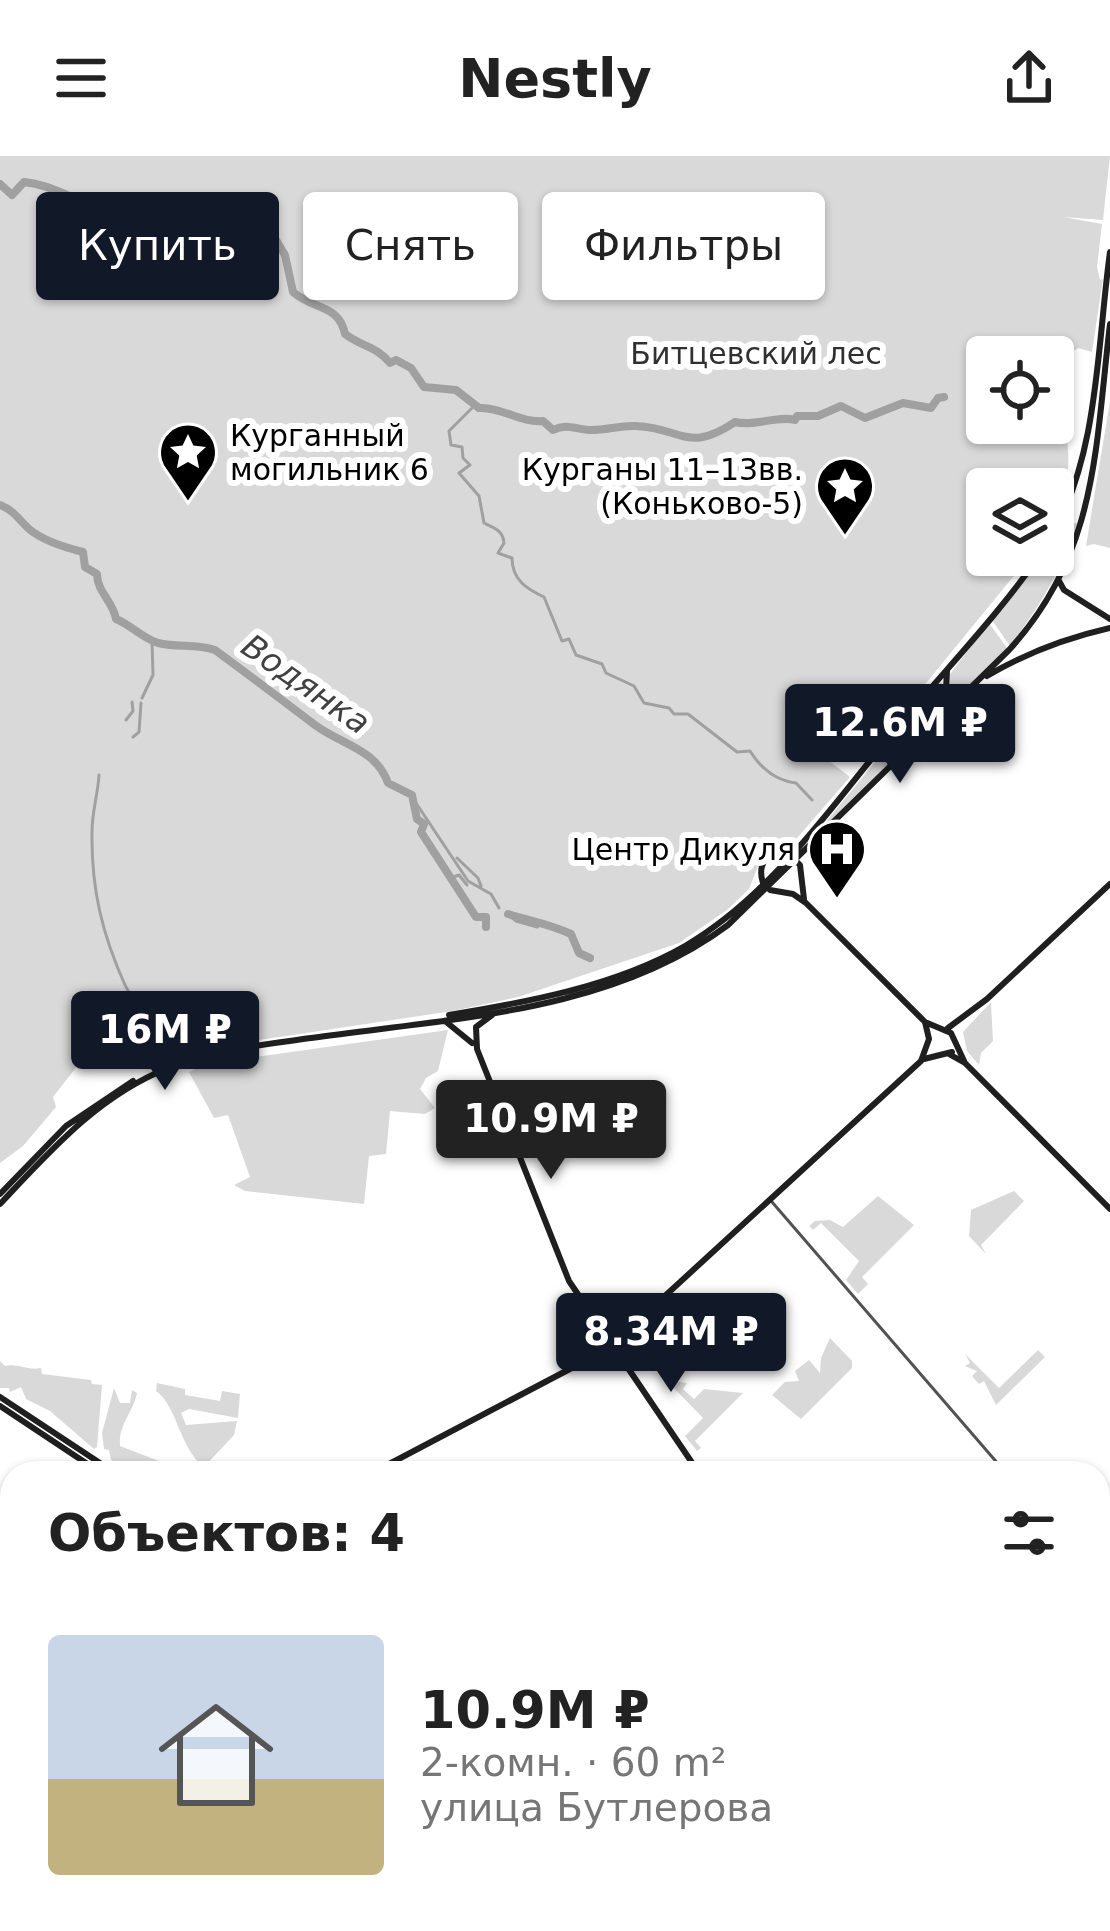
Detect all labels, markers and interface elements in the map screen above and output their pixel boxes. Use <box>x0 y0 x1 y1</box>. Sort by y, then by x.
icon: menu <box>48 45 114 111</box>
icon: share <box>996 45 1062 111</box>
text: Nestly <box>458 47 652 110</box>
chip: Купить <box>36 192 279 300</box>
chip: Снять <box>303 192 518 300</box>
chip: Фильтры <box>542 192 825 300</box>
park label: Битцевский лес <box>630 336 882 371</box>
map controls <box>966 336 1074 576</box>
button: locate <box>966 336 1074 444</box>
place label: Курганный могильник 6 <box>230 418 429 487</box>
place icon: Курганный могильник 6 <box>157 421 219 503</box>
place label: Курганы 11–13вв. (Коньково-5) <box>522 452 803 521</box>
place icon: Курганы 11–13вв. (Коньково-5) <box>814 455 876 537</box>
button: layers <box>966 468 1074 576</box>
water label: Водянка <box>235 626 377 742</box>
pin: 12.6M ₽ <box>789 684 1011 786</box>
text: 12.6M ₽ <box>812 700 988 745</box>
hospital icon: Центр Дикуля <box>806 818 868 900</box>
place label: Центр Дикуля <box>572 832 795 867</box>
pin: 16M ₽ <box>81 991 249 1093</box>
text: 16M ₽ <box>98 1007 232 1052</box>
pin: 10.9M ₽ <box>440 1080 662 1182</box>
text: 10.9M ₽ <box>463 1096 639 1141</box>
pin: 8.34M ₽ <box>560 1293 782 1395</box>
text: 8.34M ₽ <box>583 1309 759 1354</box>
icon: filters <box>996 1500 1062 1566</box>
text: Объектов: 4 <box>48 1504 405 1563</box>
text: 10.9M ₽ <box>420 1681 650 1740</box>
icon: home <box>144 1683 288 1827</box>
text: 2-комн. · 60 m² <box>420 1740 726 1785</box>
text: улица Бутлерова <box>420 1785 773 1830</box>

